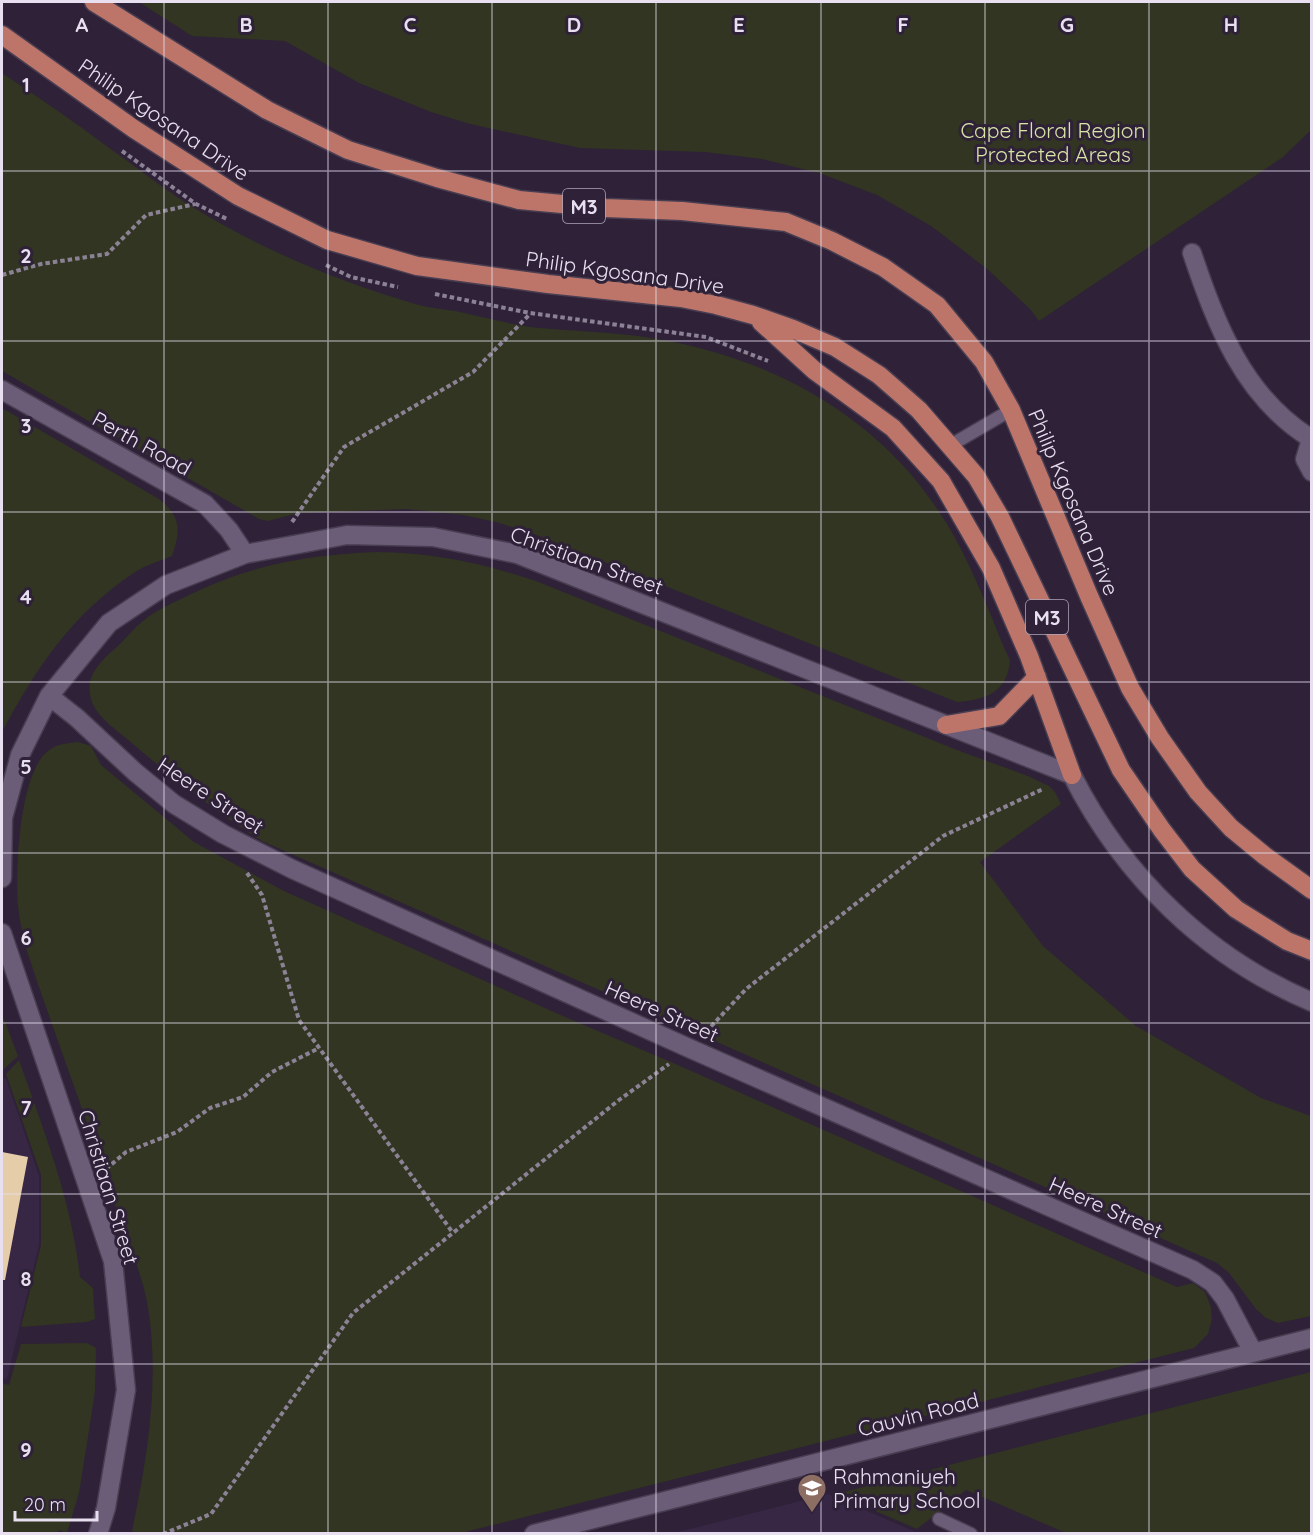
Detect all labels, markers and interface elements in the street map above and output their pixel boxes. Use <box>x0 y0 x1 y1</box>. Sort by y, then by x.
text: A <box>76 12 89 37</box>
text: B <box>239 12 253 37</box>
text: C <box>404 12 417 37</box>
text: D <box>567 12 581 37</box>
text: E <box>733 12 745 37</box>
text: F <box>897 12 909 37</box>
text: G <box>1060 12 1074 37</box>
text: H <box>1224 12 1238 37</box>
street label: Philip Kgosana Drive <box>74 52 254 186</box>
text: 1 <box>22 72 30 97</box>
park label: Cape Floral Region Protected Areas <box>960 117 1146 167</box>
road number: M3 <box>563 189 605 223</box>
text: 2 <box>20 243 32 268</box>
street label: Philip Kgosana Drive <box>524 245 726 299</box>
street label: Perth Road <box>88 405 196 481</box>
street label: Philip Kgosana Drive <box>1023 405 1125 599</box>
text: 3 <box>21 413 31 438</box>
street label: Christiaan Street <box>507 520 667 600</box>
text: 4 <box>20 584 32 609</box>
road number: M3 <box>1026 600 1068 634</box>
street label: Heere Street <box>153 751 269 839</box>
text: 5 <box>20 754 32 779</box>
text: 6 <box>20 925 32 950</box>
street label: Heere Street <box>601 974 723 1048</box>
text: 7 <box>21 1095 32 1120</box>
street label: Christiaan Street <box>73 1106 145 1268</box>
street label: Heere Street <box>1045 1170 1167 1244</box>
text: 8 <box>21 1266 32 1291</box>
street label: Cauvin Road <box>855 1386 981 1442</box>
text: 9 <box>20 1437 32 1462</box>
place label: Rahmaniyeh Primary School <box>833 1463 981 1513</box>
school or university icon: Rahmaniyeh Primary School <box>796 1472 828 1514</box>
scale bar <box>15 1484 98 1522</box>
text: 20 m <box>24 1493 66 1516</box>

